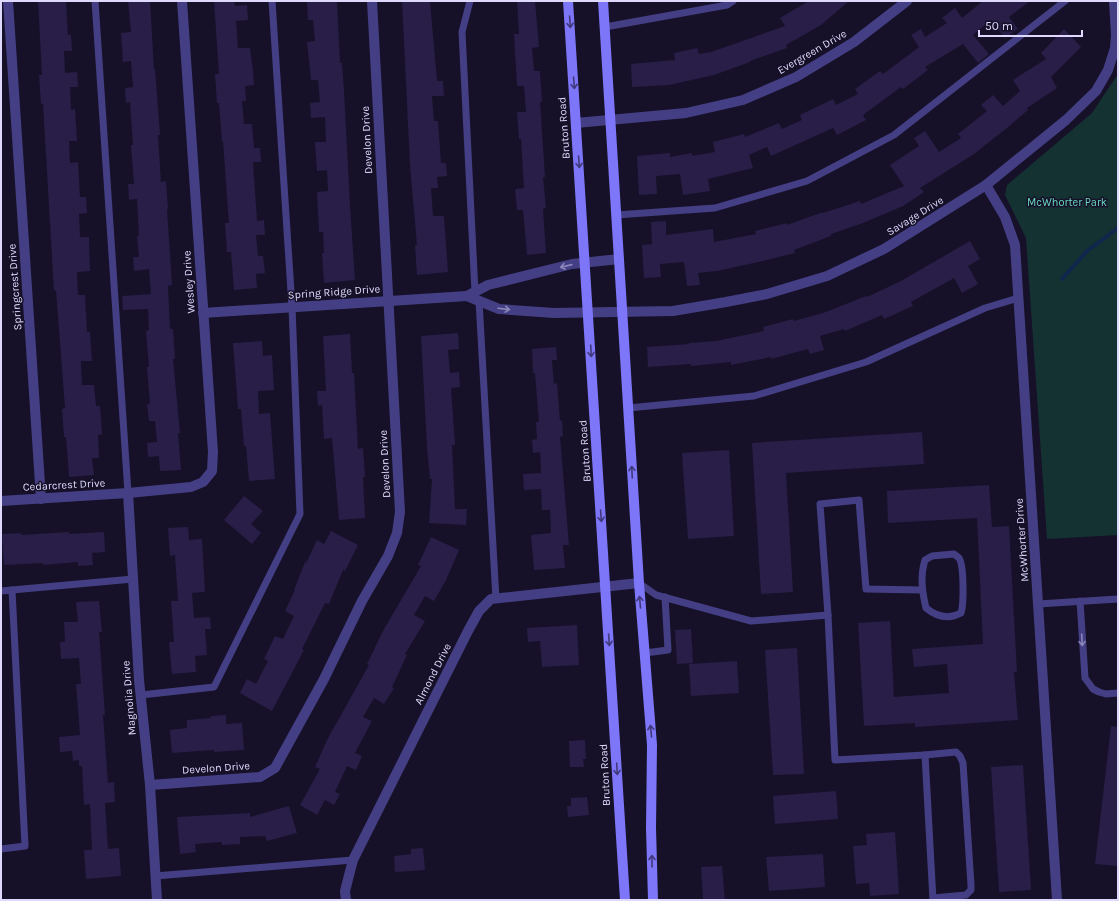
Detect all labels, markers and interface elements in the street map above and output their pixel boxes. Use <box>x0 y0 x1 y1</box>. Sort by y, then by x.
scale bar <box>979 12 1082 38</box>
one-way arrow <box>566 15 573 28</box>
text: 50 m <box>985 19 1013 33</box>
street label: Evergreen Drive <box>775 27 849 77</box>
one-way arrow <box>570 76 577 89</box>
street label: Bruton Road <box>555 97 573 159</box>
street label: Develon Drive <box>359 105 375 174</box>
one-way arrow <box>575 155 582 168</box>
street label: Savage Drive <box>884 193 946 239</box>
park label: McWhorter Park <box>1027 196 1107 209</box>
street label: Springcrest Drive <box>5 243 25 331</box>
street label: Wesley Drive <box>180 250 198 314</box>
one-way arrow <box>560 262 573 270</box>
street label: Spring Ridge Drive <box>287 282 381 302</box>
one-way arrow <box>497 305 510 313</box>
one-way arrow <box>587 344 594 357</box>
street label: Bruton Road <box>576 420 594 482</box>
street label: Develon Drive <box>377 429 393 498</box>
one-way arrow <box>628 466 635 479</box>
street label: Cedarcrest Drive <box>22 476 106 494</box>
street label: McWhorter Drive <box>1013 498 1031 582</box>
one-way arrow <box>597 509 605 522</box>
one-way arrow <box>637 596 644 609</box>
one-way arrow <box>605 633 612 646</box>
one-way arrow <box>1079 633 1086 646</box>
street label: Almond Drive <box>412 641 454 707</box>
street label: Magnolia Drive <box>119 660 139 736</box>
one-way arrow <box>648 725 655 738</box>
street label: Bruton Road <box>597 744 613 806</box>
street label: Develon Drive <box>182 759 251 777</box>
one-way arrow <box>613 762 620 775</box>
one-way arrow <box>648 855 656 868</box>

